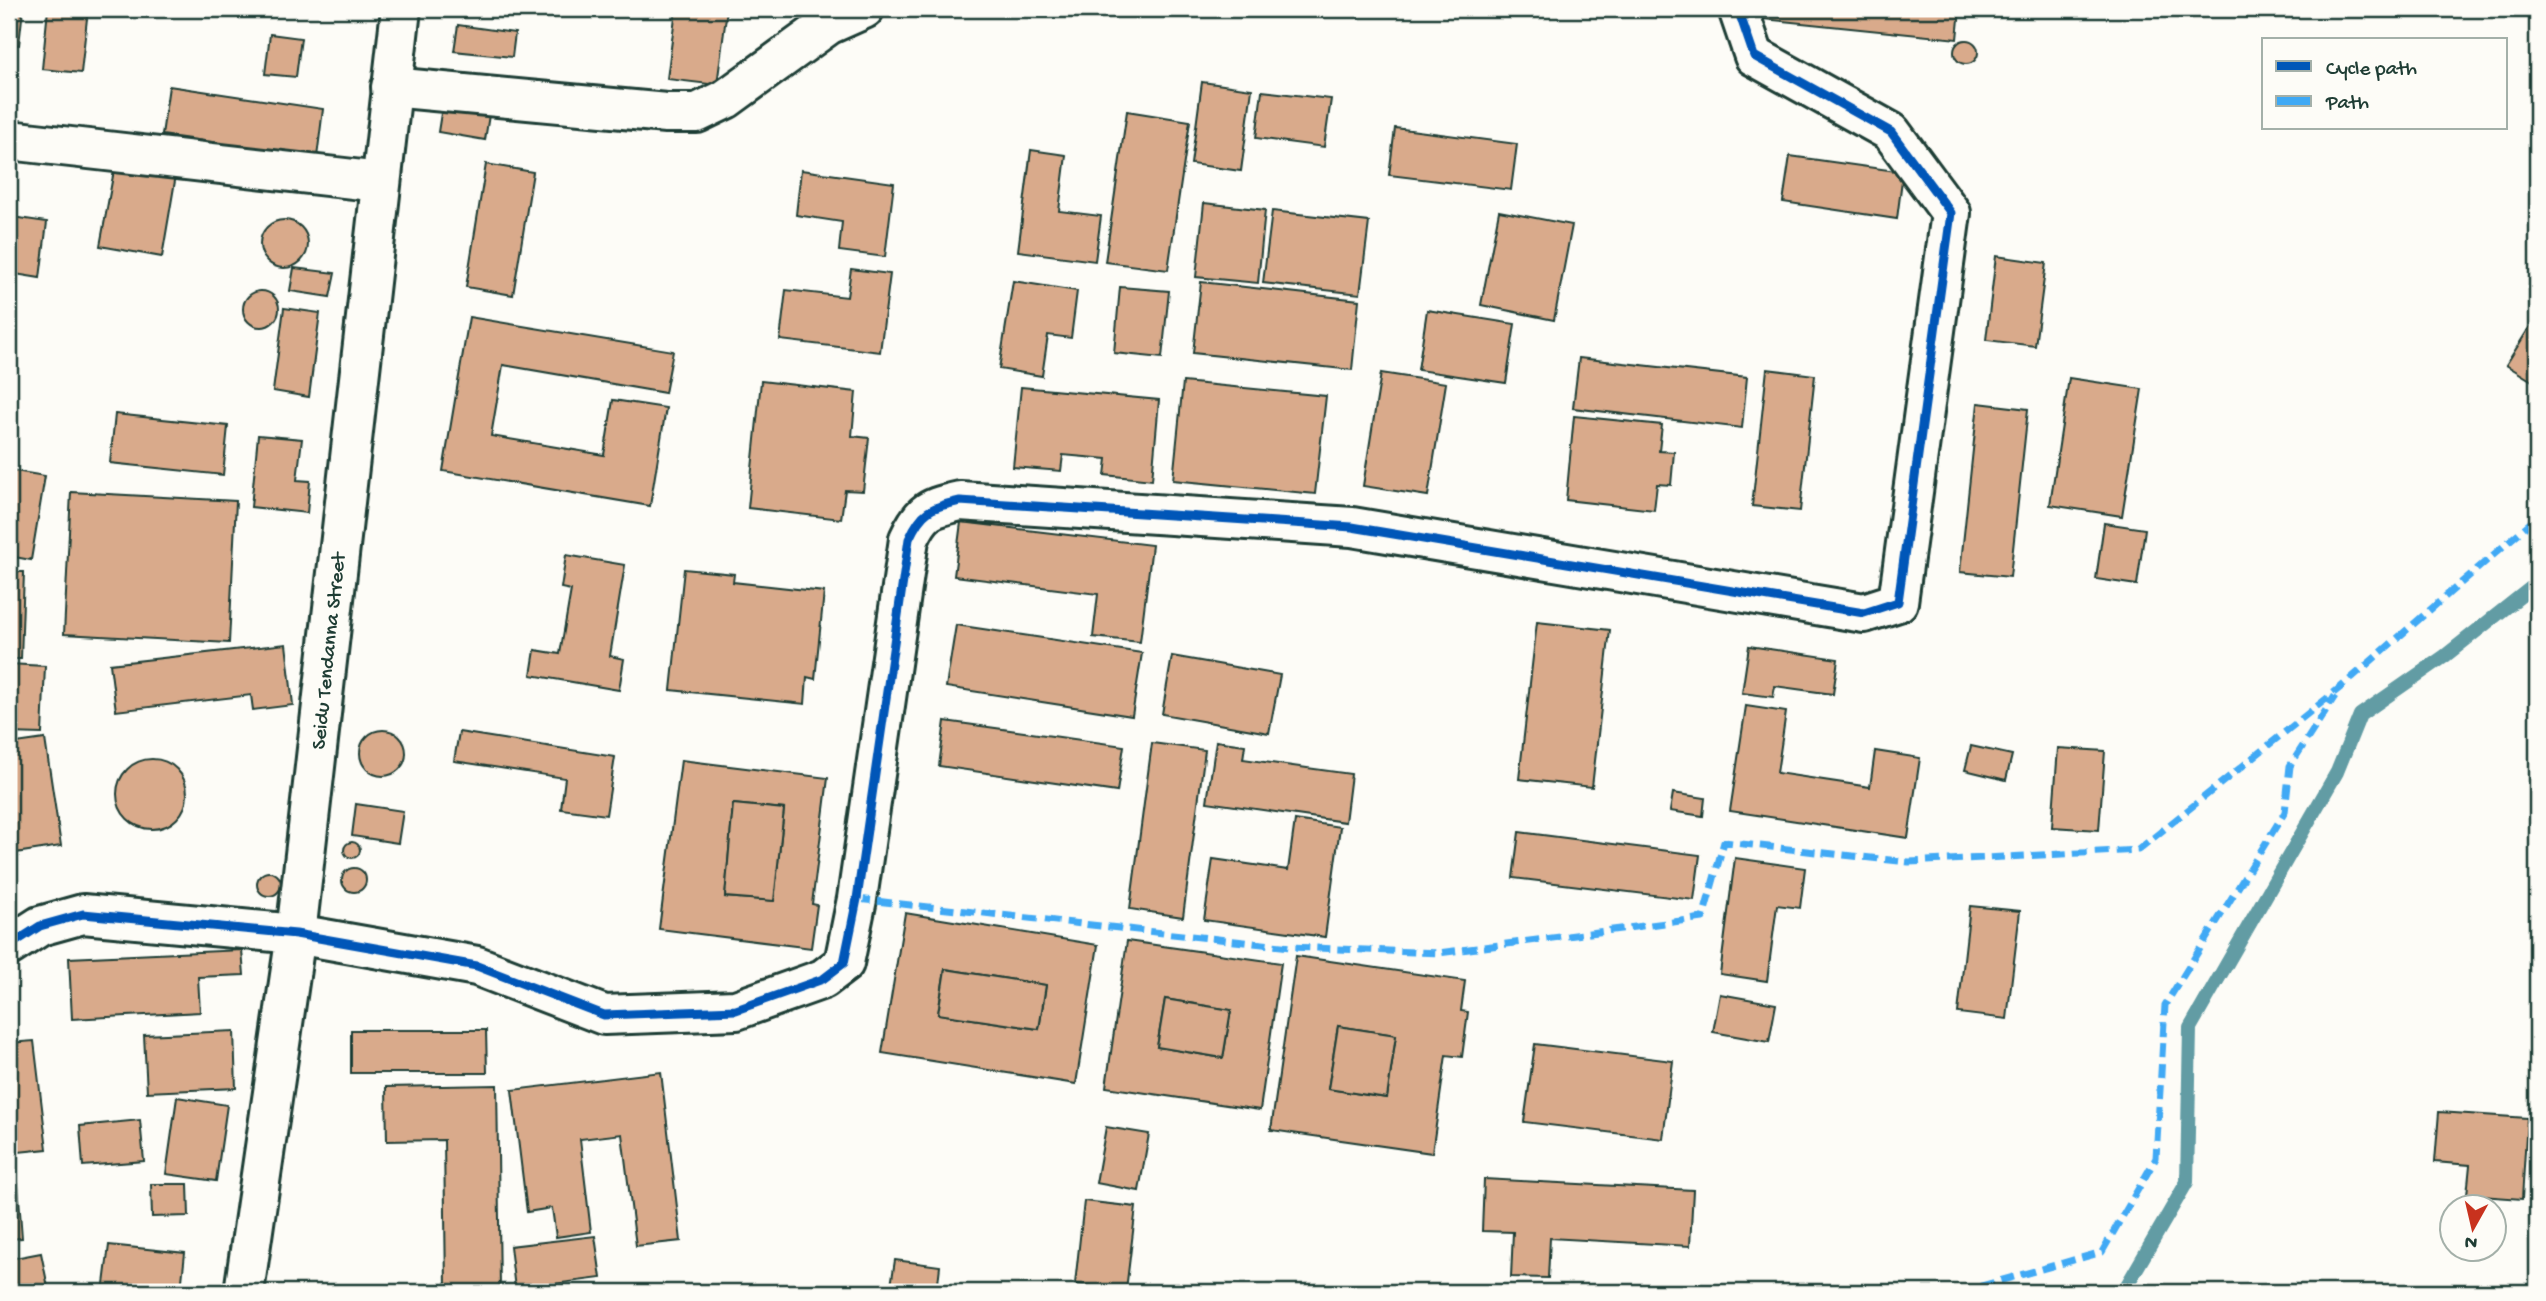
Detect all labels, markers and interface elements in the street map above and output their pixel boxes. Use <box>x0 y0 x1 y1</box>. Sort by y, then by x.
legend <box>2262 38 2508 130</box>
text: Cycle path <box>2326 58 2417 83</box>
text: Path <box>2325 92 2369 117</box>
street label: Seidu Tendanna Street <box>308 549 353 751</box>
north arrow <box>2438 1192 2508 1262</box>
text: N <box>2463 1229 2479 1254</box>

